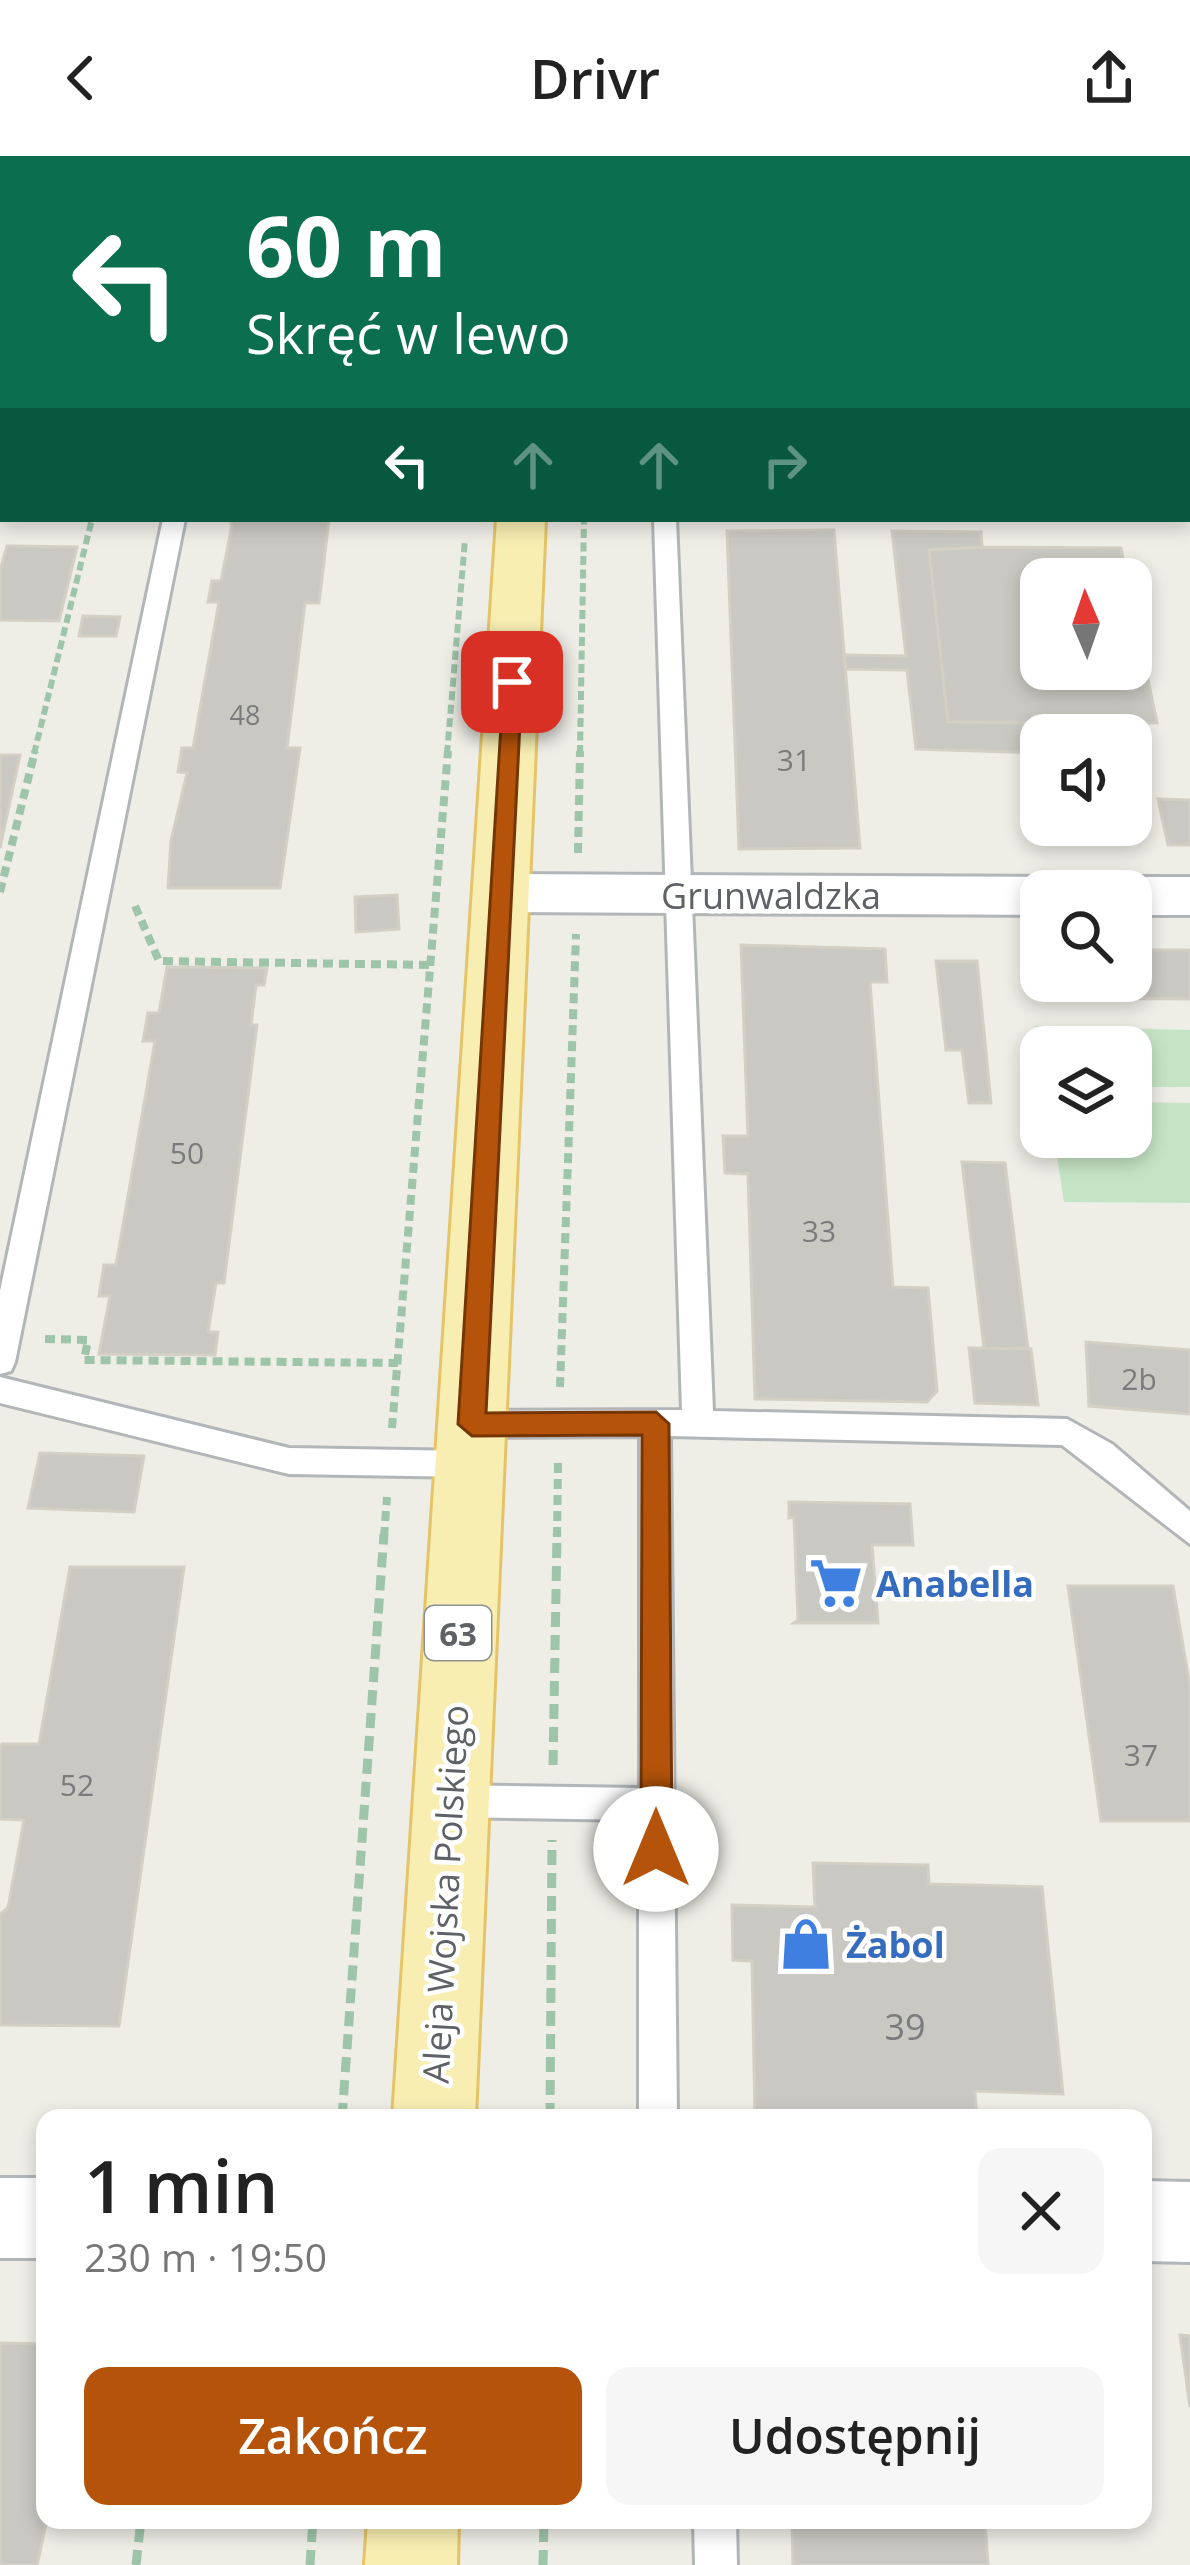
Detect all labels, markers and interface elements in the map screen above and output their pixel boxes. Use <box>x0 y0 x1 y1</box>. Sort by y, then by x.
text: Drivr <box>530 41 660 115</box>
icon: back <box>48 45 114 111</box>
icon: share <box>1076 45 1142 111</box>
text: 60 m <box>246 187 446 302</box>
icon: left <box>48 204 204 360</box>
text: Skręć w lewo <box>246 296 570 370</box>
icon: left <box>374 432 440 498</box>
icon: ahead <box>500 432 566 498</box>
icon: ahead <box>626 432 692 498</box>
icon: right <box>752 432 818 498</box>
north arrow <box>1020 558 1152 690</box>
map controls <box>1020 558 1152 1158</box>
pin <box>461 631 563 733</box>
icon: arrive <box>479 649 545 715</box>
house number: 48 <box>230 696 260 733</box>
button: sound <box>1020 714 1152 846</box>
house number: 31 <box>777 739 811 780</box>
button: search <box>1020 870 1152 1002</box>
street label: Grunwaldzka <box>661 871 881 920</box>
button: layers <box>1020 1026 1152 1158</box>
house number: 50 <box>170 1132 204 1173</box>
house number: 33 <box>802 1210 836 1251</box>
house number: 2b <box>1121 1358 1157 1399</box>
supermarket icon: Anabella <box>807 1554 865 1612</box>
place label: Anabella <box>876 1559 1034 1608</box>
road number: 63 <box>425 1606 491 1660</box>
street label: Aleja Wojska Polskiego <box>411 1704 479 2084</box>
house number: 37 <box>1124 1734 1158 1775</box>
house number: 52 <box>60 1764 94 1805</box>
position arrow <box>593 1786 719 1912</box>
shop icon: Żabol <box>777 1915 835 1973</box>
place label: Żabol <box>846 1920 945 1969</box>
house number: 39 <box>884 2002 926 2051</box>
text: 1 min <box>84 2136 278 2234</box>
button: close <box>978 2148 1104 2274</box>
text: 230 m · 19:50 <box>84 2230 327 2283</box>
button: Zakończ <box>84 2367 582 2505</box>
button: Udostępnij <box>606 2367 1104 2505</box>

